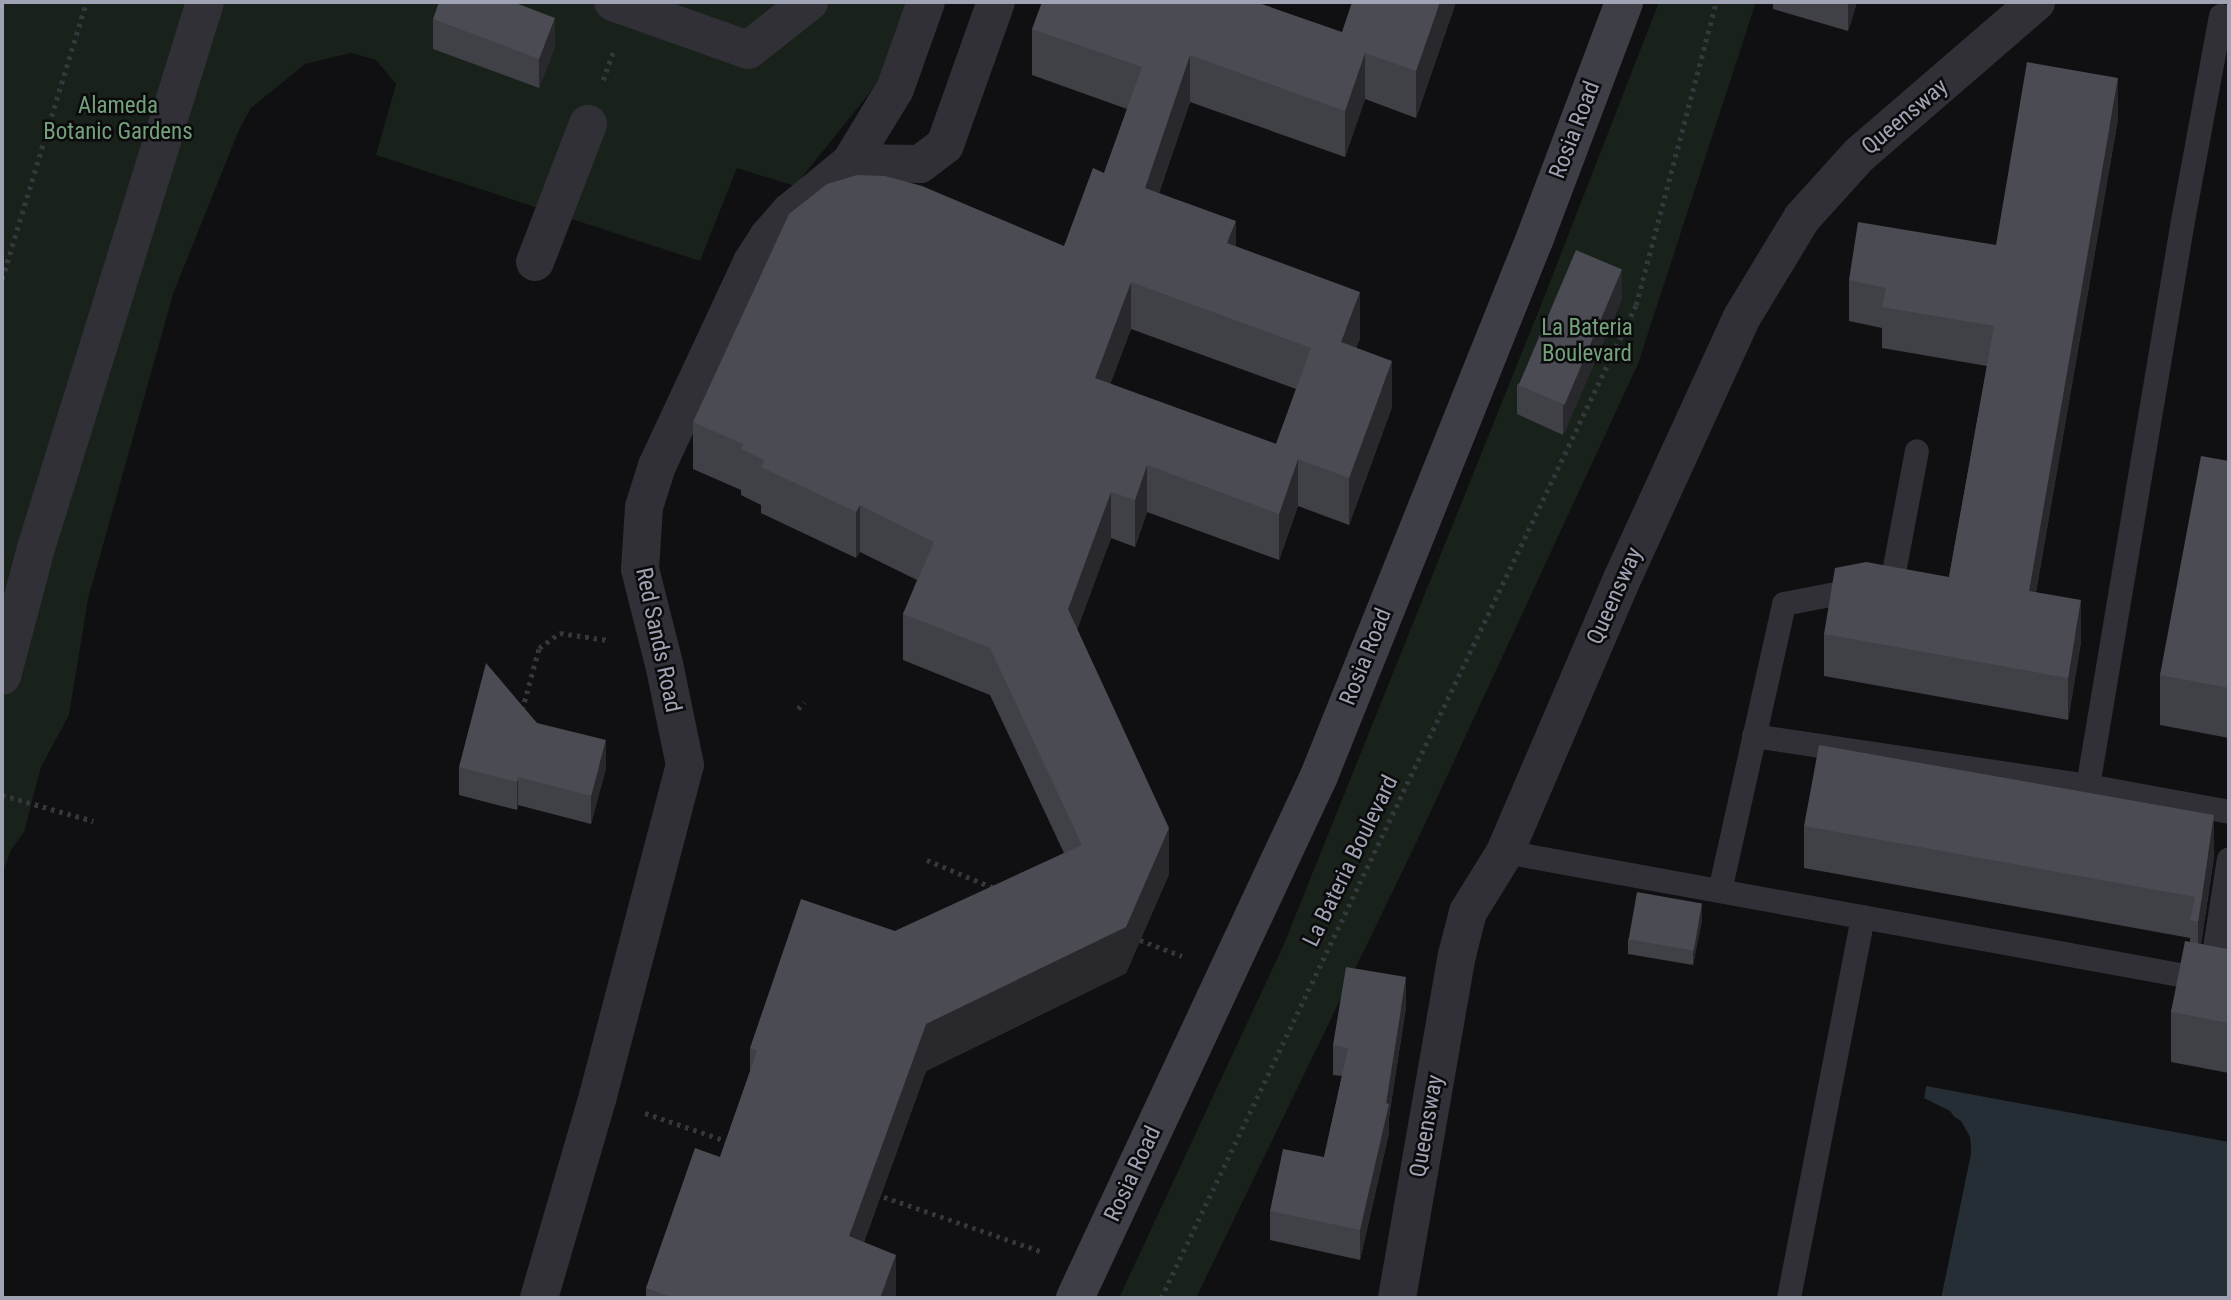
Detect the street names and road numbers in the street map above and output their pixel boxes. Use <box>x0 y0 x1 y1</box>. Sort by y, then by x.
street label: Queensway <box>1856 73 1954 161</box>
street label: Rosia Road <box>1544 77 1606 183</box>
street label: Queensway <box>1581 543 1649 649</box>
street label: Red Sands Road <box>629 565 687 715</box>
street label: Rosia Road <box>1334 605 1398 709</box>
street label: La Bateria Boulevard <box>1298 771 1404 951</box>
street label: Queensway <box>1404 1073 1450 1179</box>
street label: Rosia Road <box>1099 1122 1167 1226</box>

